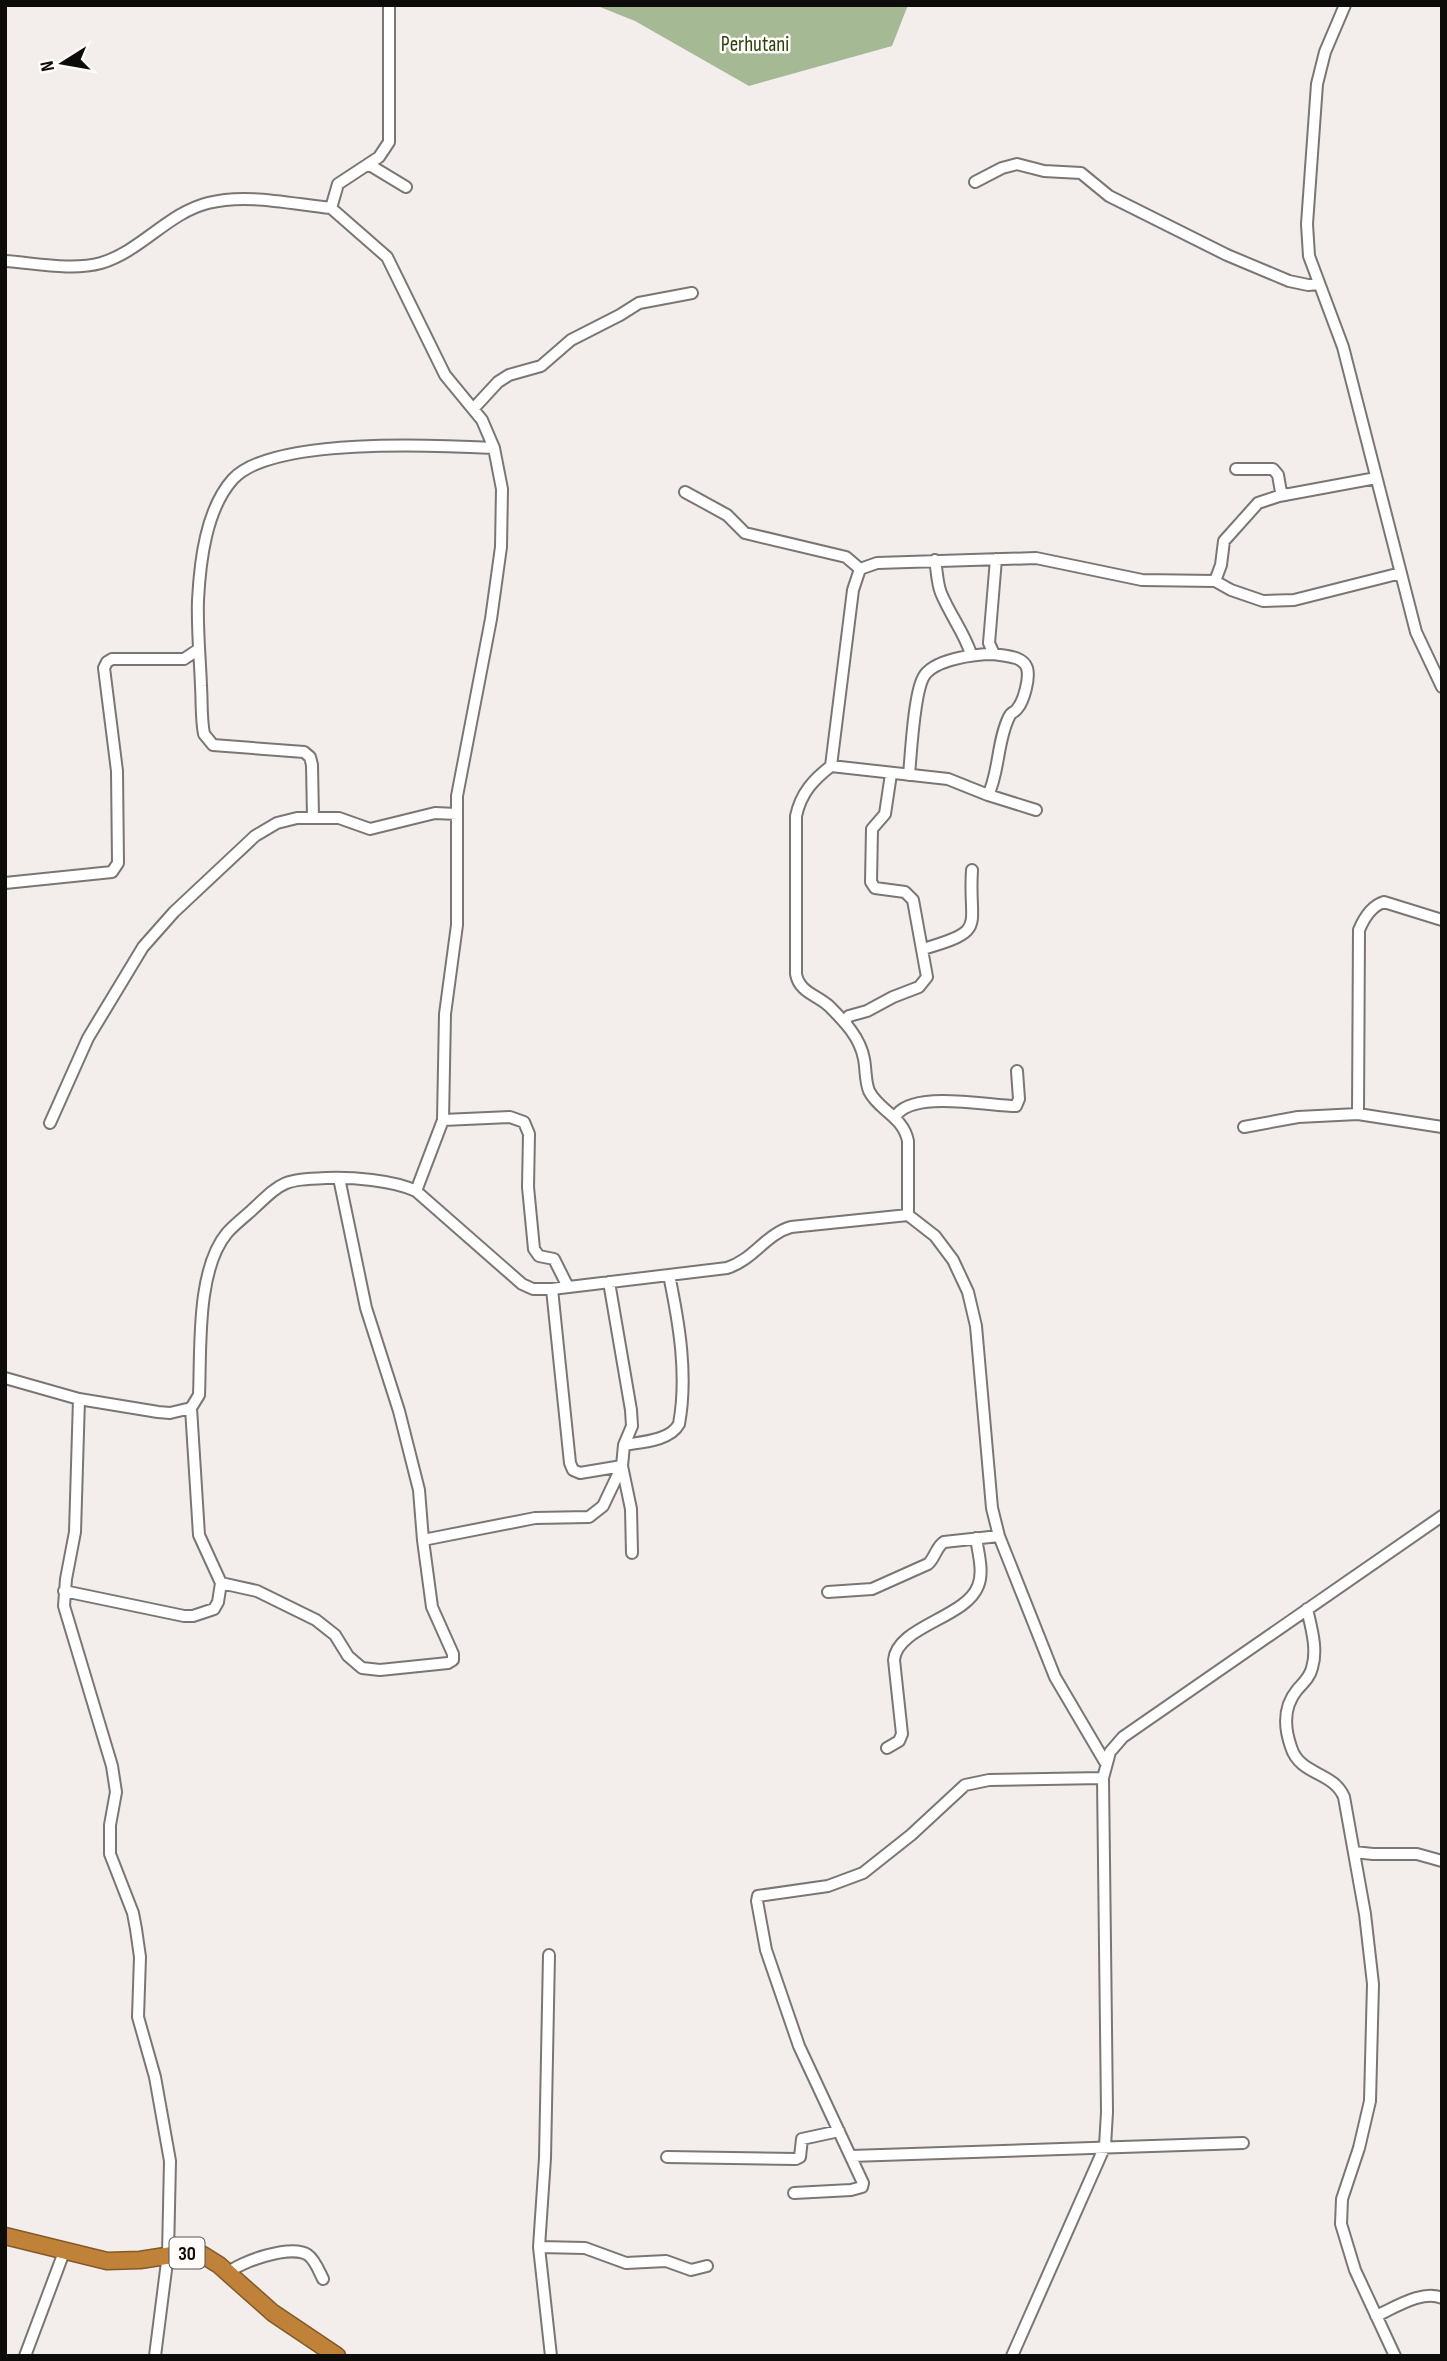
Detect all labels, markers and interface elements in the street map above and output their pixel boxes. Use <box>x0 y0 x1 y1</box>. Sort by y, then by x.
north arrow <box>28 28 98 98</box>
park label: Perhutani <box>721 32 789 57</box>
text: N <box>36 59 60 73</box>
road number: 30 <box>170 2238 204 2268</box>

